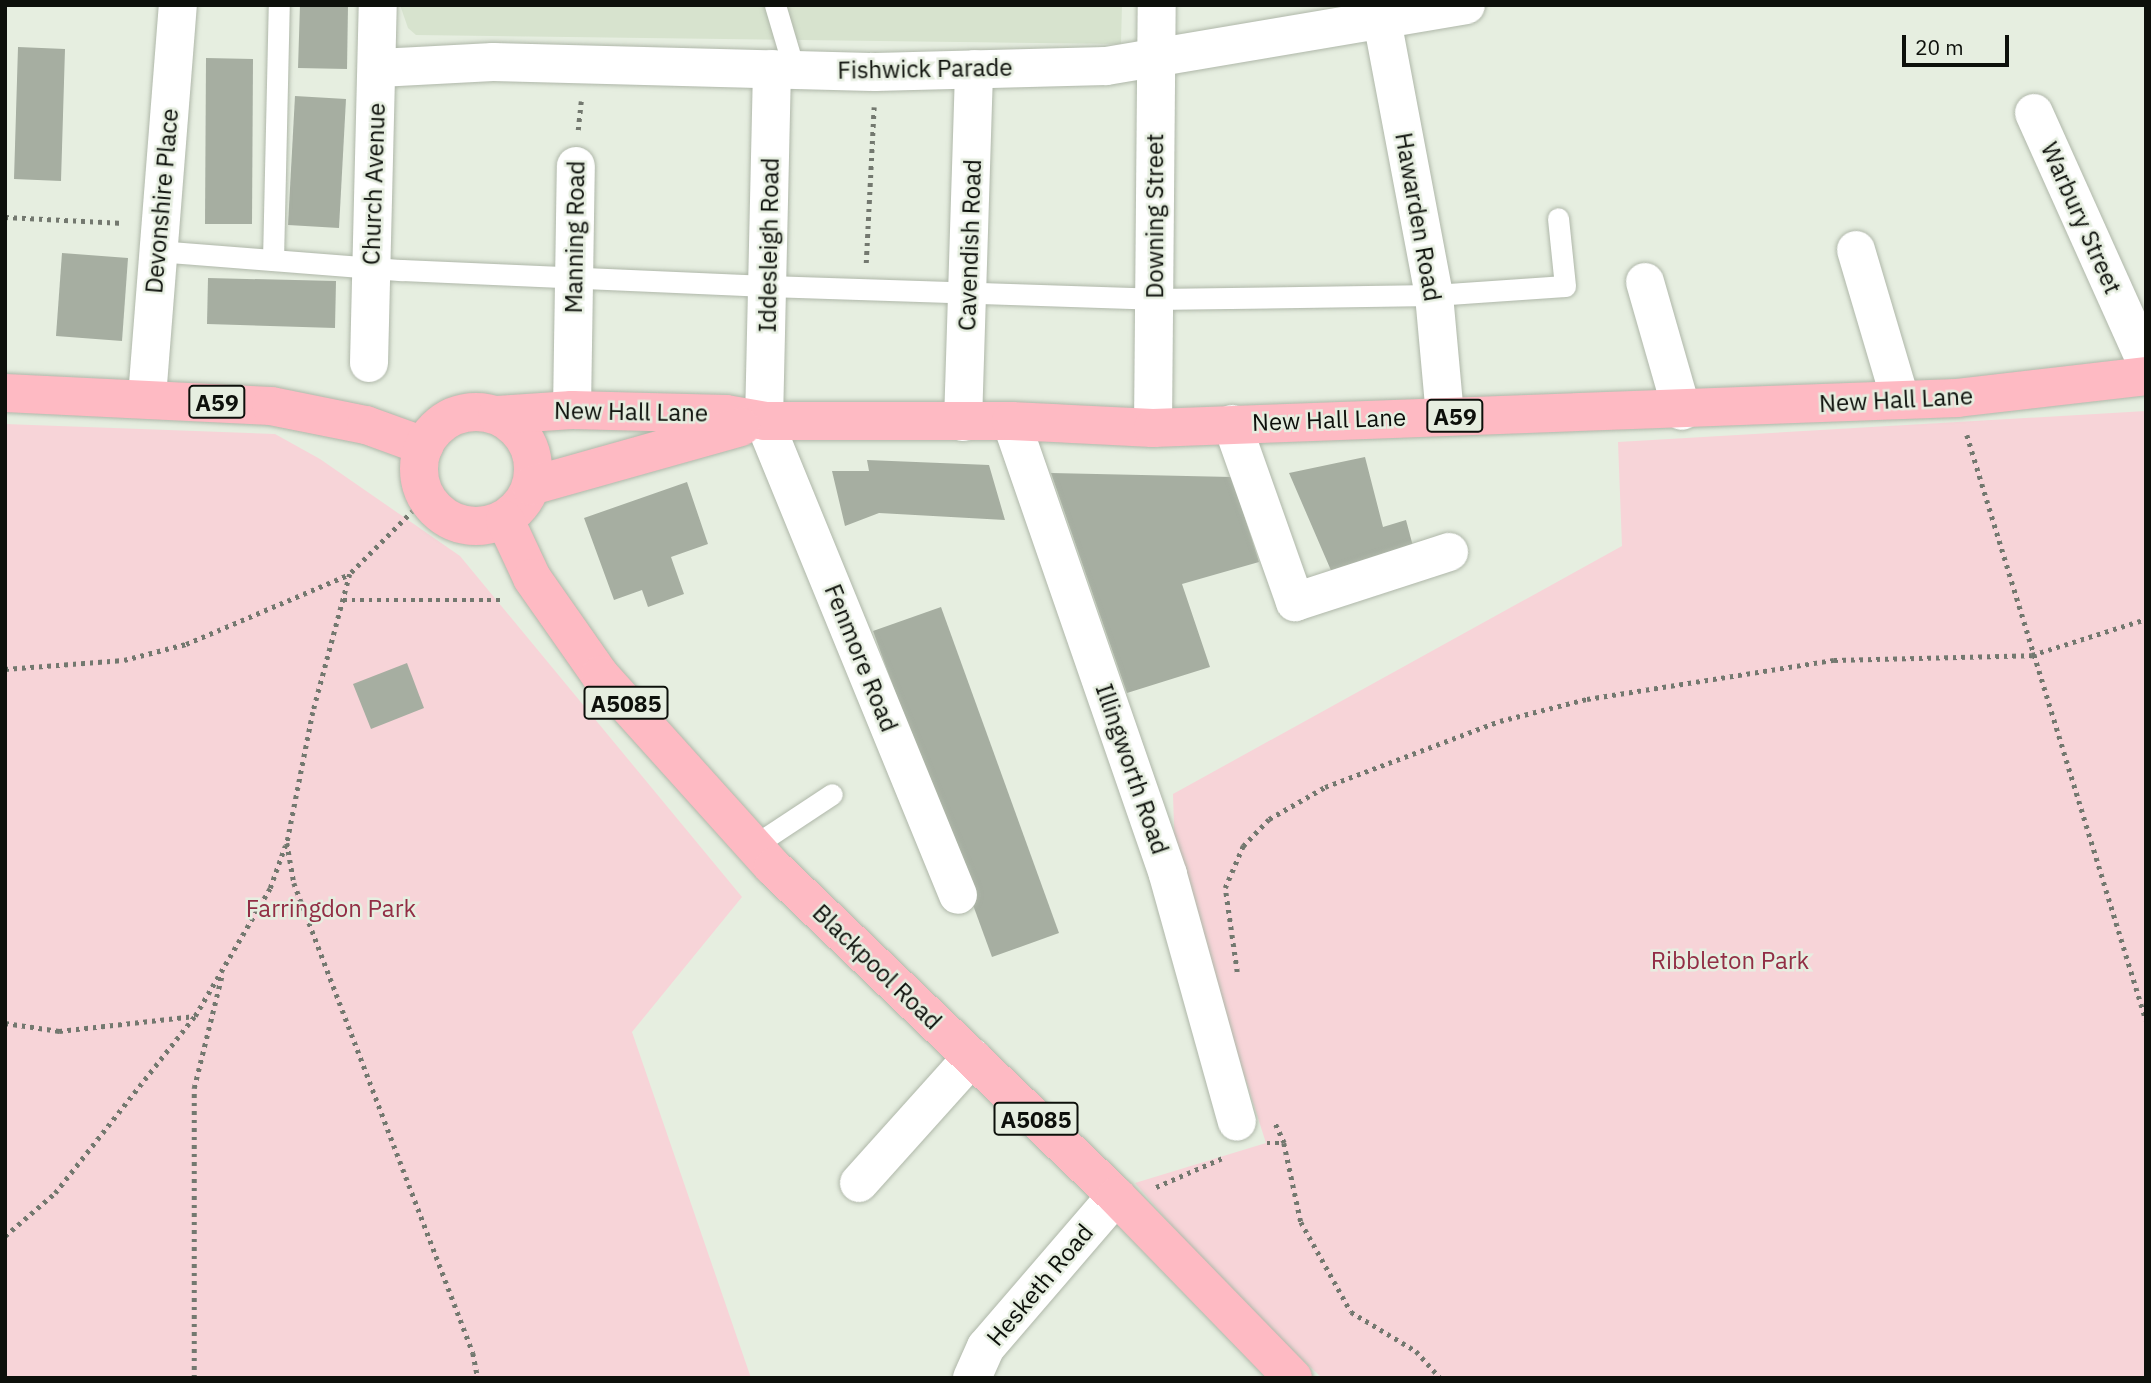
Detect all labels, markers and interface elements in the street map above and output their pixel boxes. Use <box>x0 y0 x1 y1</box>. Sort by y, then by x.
scale bar <box>1906 21 2013 65</box>
text: 20 m <box>1915 33 1964 61</box>
street label: Fishwick Parade <box>837 53 1013 85</box>
street label: Church Avenue <box>357 102 391 266</box>
street label: Devonshire Place <box>140 107 184 295</box>
street label: Hawarden Road <box>1389 130 1447 304</box>
street label: Downing Street <box>1141 133 1169 299</box>
street label: Warbury Street <box>2035 138 2127 298</box>
street label: Iddesleigh Road <box>753 157 785 333</box>
street label: Cavendish Road <box>953 159 987 331</box>
street label: Manning Road <box>559 160 591 314</box>
road number: A59 <box>187 382 247 422</box>
street label: New Hall Lane <box>1818 382 1974 418</box>
street label: New Hall Lane <box>554 396 708 428</box>
road number: A59 <box>1425 396 1485 436</box>
street label: New Hall Lane <box>1251 403 1407 437</box>
street label: Fenmore Road <box>818 580 904 736</box>
street label: Illingworth Road <box>1089 680 1175 858</box>
road number: A5085 <box>582 684 670 722</box>
park label: Farringdon Park <box>246 895 416 923</box>
street label: Blackpool Road <box>807 898 947 1036</box>
park label: Ribbleton Park <box>1651 947 1809 975</box>
road number: A5085 <box>992 1100 1080 1138</box>
street label: Hesketh Road <box>981 1218 1099 1352</box>

